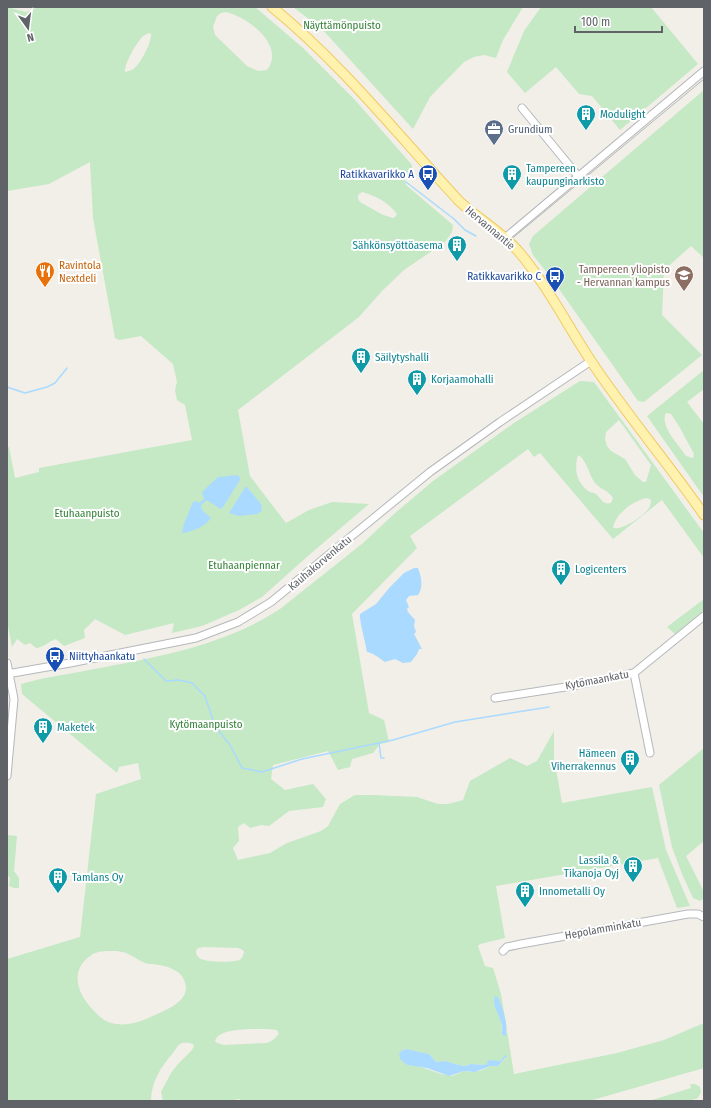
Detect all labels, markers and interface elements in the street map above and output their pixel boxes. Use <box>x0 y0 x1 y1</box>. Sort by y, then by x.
north arrow <box>8 8 48 48</box>
scale bar <box>575 8 662 34</box>
text: 100 m <box>581 15 610 29</box>
park label: Näyttämönpuisto <box>303 19 381 32</box>
text: N <box>26 30 35 44</box>
building icon: Modulight <box>575 103 597 131</box>
place label: Modulight <box>600 108 646 121</box>
office icon: Grundium <box>483 118 505 146</box>
place label: Grundium <box>508 123 553 136</box>
place label: Tampereen kaupunginarkisto <box>526 162 605 188</box>
bus stop icon: Ratikkavarikko A <box>417 163 439 191</box>
building icon: Tampereen kaupunginarkisto <box>501 163 523 191</box>
place label: Ratikkavarikko A <box>340 168 414 181</box>
street label: Hervannantie <box>463 204 517 252</box>
building icon: Sähkönsyöttöasema <box>446 234 468 262</box>
place label: Sähkönsyöttöasema <box>353 239 443 252</box>
place label: Ravintola Nextdeli <box>59 259 101 285</box>
restaurant icon: Ravintola Nextdeli <box>34 260 56 288</box>
place label: Tampereen yliopisto - Hervannan kampus <box>577 263 670 289</box>
school or university icon: Tampereen yliopisto - Hervannan kampus <box>673 264 695 292</box>
bus stop icon: Ratikkavarikko C <box>544 265 566 293</box>
place label: Ratikkavarikko C <box>467 270 541 283</box>
building icon: Säilytyshalli <box>350 346 372 374</box>
place label: Säilytyshalli <box>375 351 429 364</box>
building icon: Korjaamohalli <box>406 368 428 396</box>
place label: Korjaamohalli <box>431 373 494 386</box>
park label: Etuhaanpuisto <box>55 507 120 520</box>
street label: Kauhakorvenkatu <box>286 533 354 593</box>
building icon: Logicenters <box>550 558 572 586</box>
park label: Etuhaanpiennar <box>208 559 280 572</box>
place label: Logicenters <box>575 563 627 576</box>
bus stop icon: Niittyhaankatu <box>44 645 66 673</box>
place label: Niittyhaankatu <box>69 650 135 663</box>
street label: Kytömaankatu <box>564 667 630 693</box>
building icon: Maketek <box>32 716 54 744</box>
park label: Kytömaanpuisto <box>169 718 243 731</box>
place label: Maketek <box>57 721 96 734</box>
place label: Hämeen Viherrakennus <box>551 747 616 773</box>
building icon: Hämeen Viherrakennus <box>619 748 641 776</box>
place label: Lassila & Tikanoja Oyj <box>564 854 619 880</box>
building icon: Lassila & Tikanoja Oyj <box>622 855 644 883</box>
building icon: Tamlans Oy <box>47 866 69 894</box>
place label: Tamlans Oy <box>72 871 124 884</box>
building icon: Innometalli Oy <box>514 880 536 908</box>
place label: Innometalli Oy <box>539 885 605 898</box>
street label: Hepolamminkatu <box>564 916 642 942</box>

